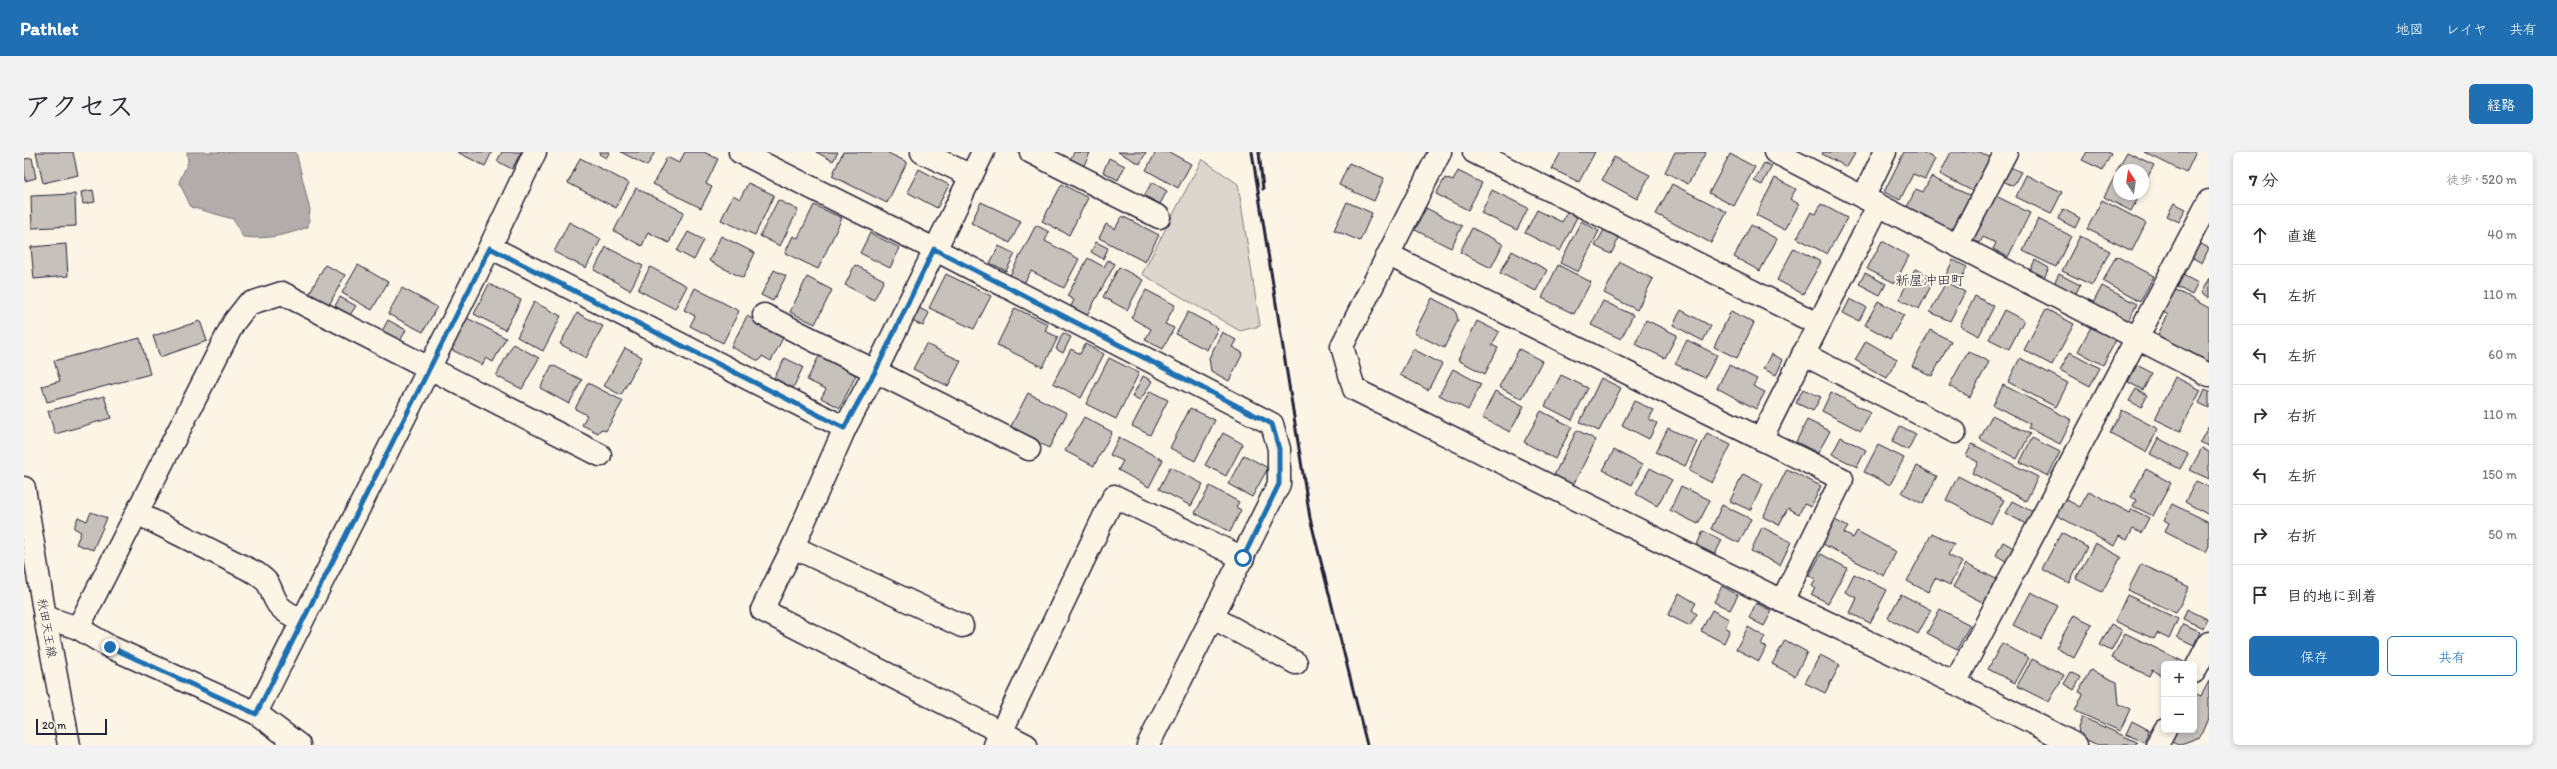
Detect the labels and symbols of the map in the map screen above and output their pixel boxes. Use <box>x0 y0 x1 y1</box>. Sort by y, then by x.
north arrow <box>2113 164 2149 200</box>
district label: 新屋沖田町 <box>1895 272 1965 289</box>
route start <box>1234 549 1252 567</box>
street label: 秋田天王線 <box>35 597 59 659</box>
route end <box>101 638 119 656</box>
scale bar <box>36 717 107 736</box>

